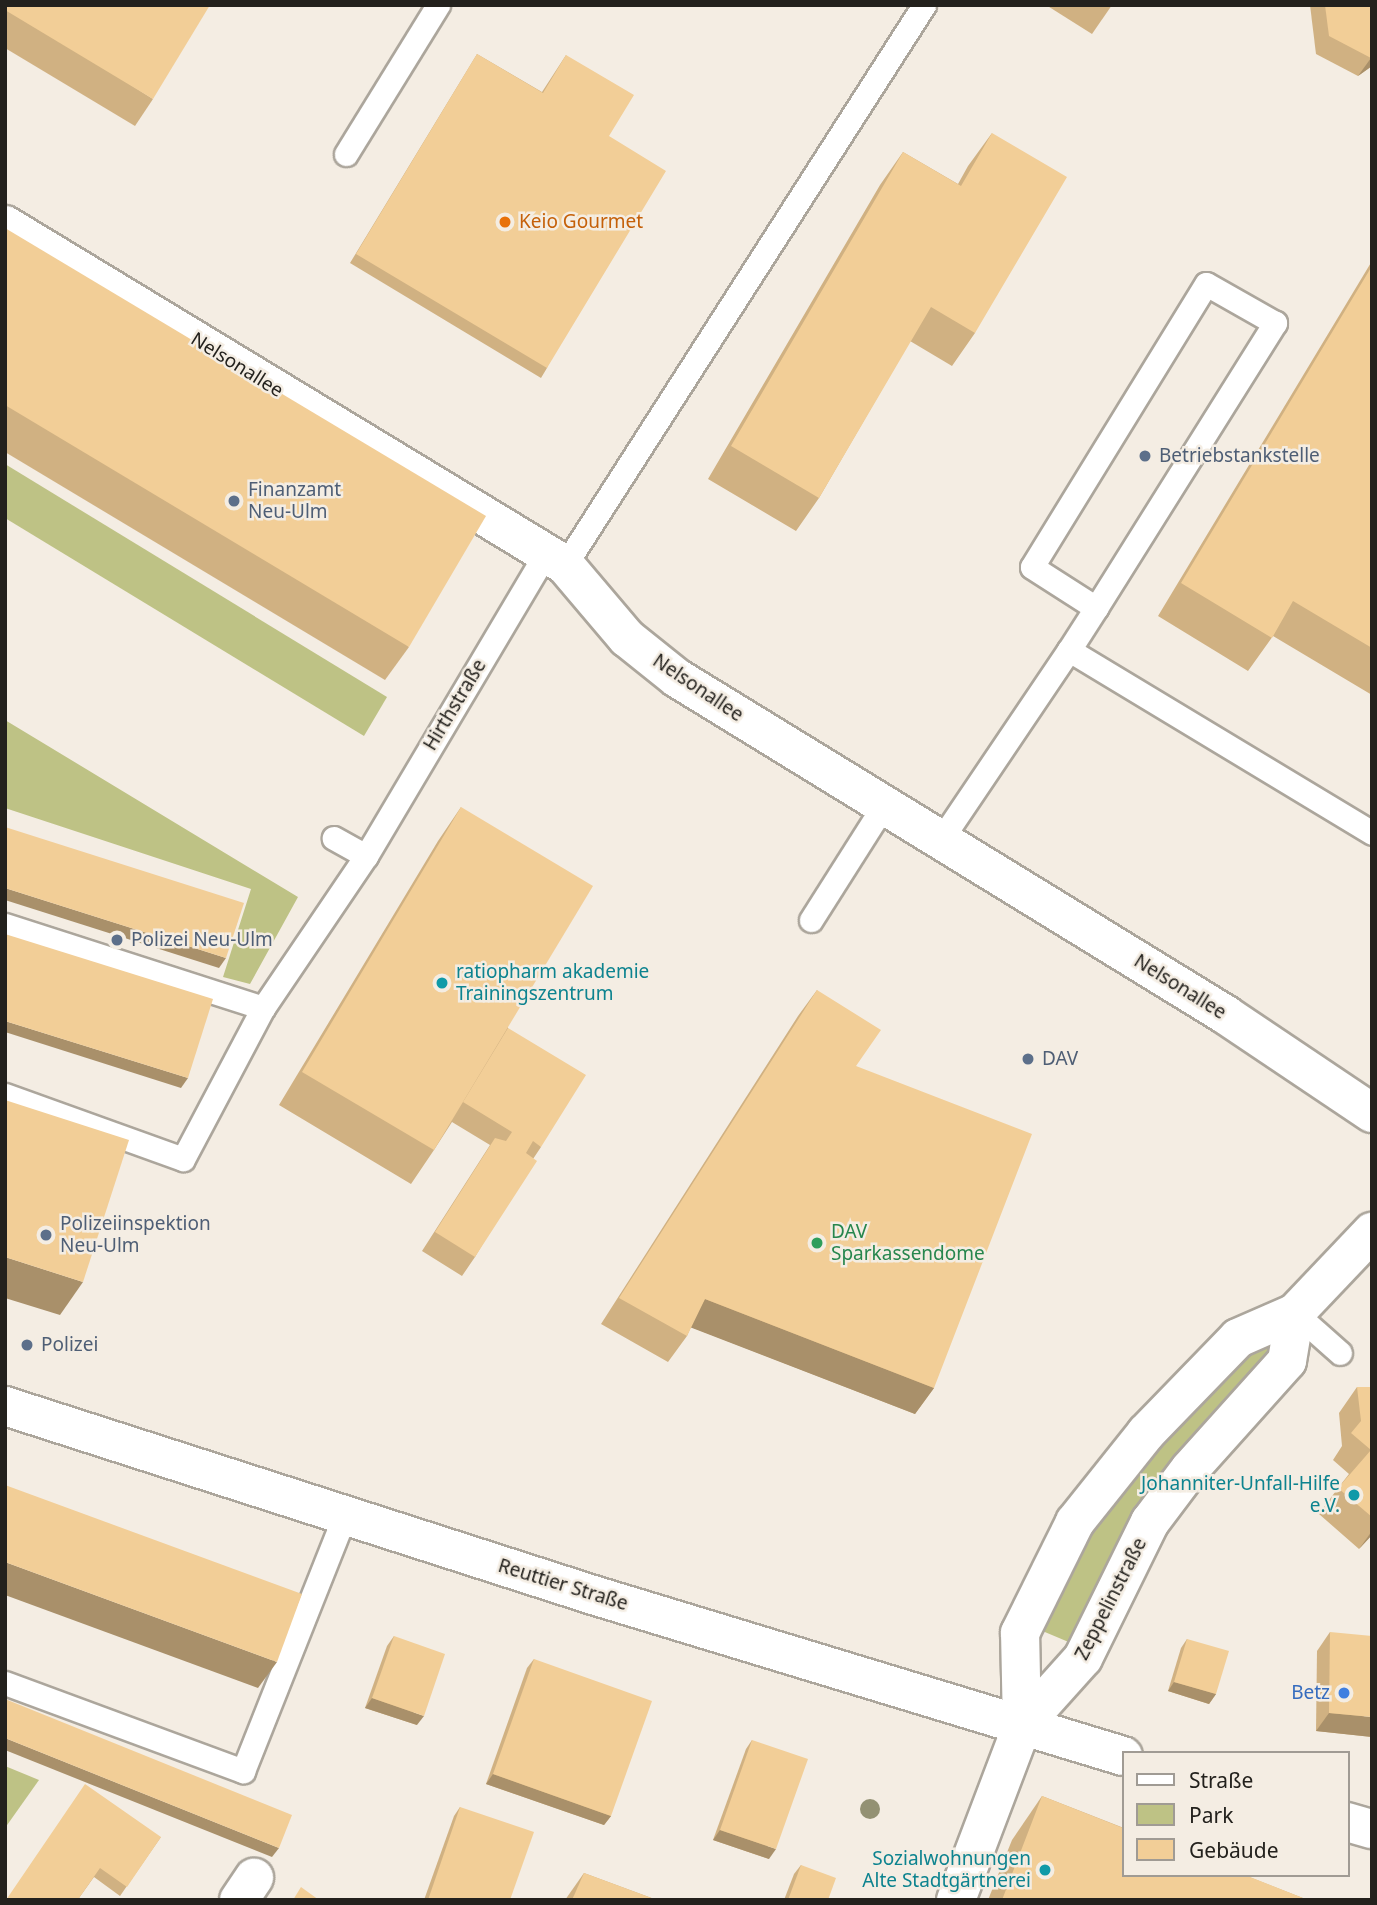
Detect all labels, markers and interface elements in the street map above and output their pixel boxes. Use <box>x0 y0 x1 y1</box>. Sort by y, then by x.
place label: Keio Gourmet <box>519 211 643 233</box>
marker: Keio Gourmet <box>497 214 513 230</box>
street label: Nelsonallee <box>187 328 287 402</box>
place label: Betriebstankstelle <box>1159 445 1320 467</box>
marker: Betriebstankstelle <box>1137 448 1153 464</box>
place label: Finanzamt Neu-Ulm <box>248 479 341 523</box>
marker: Finanzamt Neu-Ulm <box>226 493 242 509</box>
street label: Nelsonallee <box>648 649 748 727</box>
street label: Hirthstraße <box>419 655 491 755</box>
place label: Polizei Neu-Ulm <box>131 929 273 951</box>
marker: Polizei Neu-Ulm <box>109 932 125 948</box>
street label: Nelsonallee <box>1130 950 1230 1024</box>
place label: ratiopharm akademie Trainingszentrum <box>456 961 649 1005</box>
marker: ratiopharm akademie Trainingszentrum <box>434 975 450 991</box>
place label: DAV <box>1042 1048 1078 1070</box>
marker: DAV <box>1020 1051 1036 1067</box>
place label: Polizeiinspektion Neu-Ulm <box>60 1213 211 1257</box>
place label: DAV Sparkassendome <box>831 1221 985 1265</box>
marker: Polizeiinspektion Neu-Ulm <box>38 1227 54 1243</box>
marker: DAV Sparkassendome <box>809 1235 825 1251</box>
place label: Polizei <box>41 1334 98 1356</box>
marker: Polizei <box>19 1337 35 1353</box>
place label: Johanniter-Unfall-Hilfe e.V. <box>1141 1473 1340 1517</box>
marker: Johanniter-Unfall-Hilfe e.V. <box>1346 1487 1362 1503</box>
street label: Zeppelinstraße <box>1070 1534 1152 1664</box>
street label: Reuttier Straße <box>495 1554 631 1616</box>
place label: Betz <box>1291 1682 1330 1704</box>
marker: Betz <box>1336 1685 1352 1701</box>
legend <box>1122 1751 1349 1877</box>
text: Straße <box>1189 1766 1253 1794</box>
text: Park <box>1189 1801 1233 1829</box>
text: Gebäude <box>1189 1836 1279 1864</box>
place label: Sozialwohnungen Alte Stadtgärtnerei <box>862 1848 1031 1892</box>
marker: Sozialwohnungen Alte Stadtgärtnerei <box>1037 1862 1053 1878</box>

